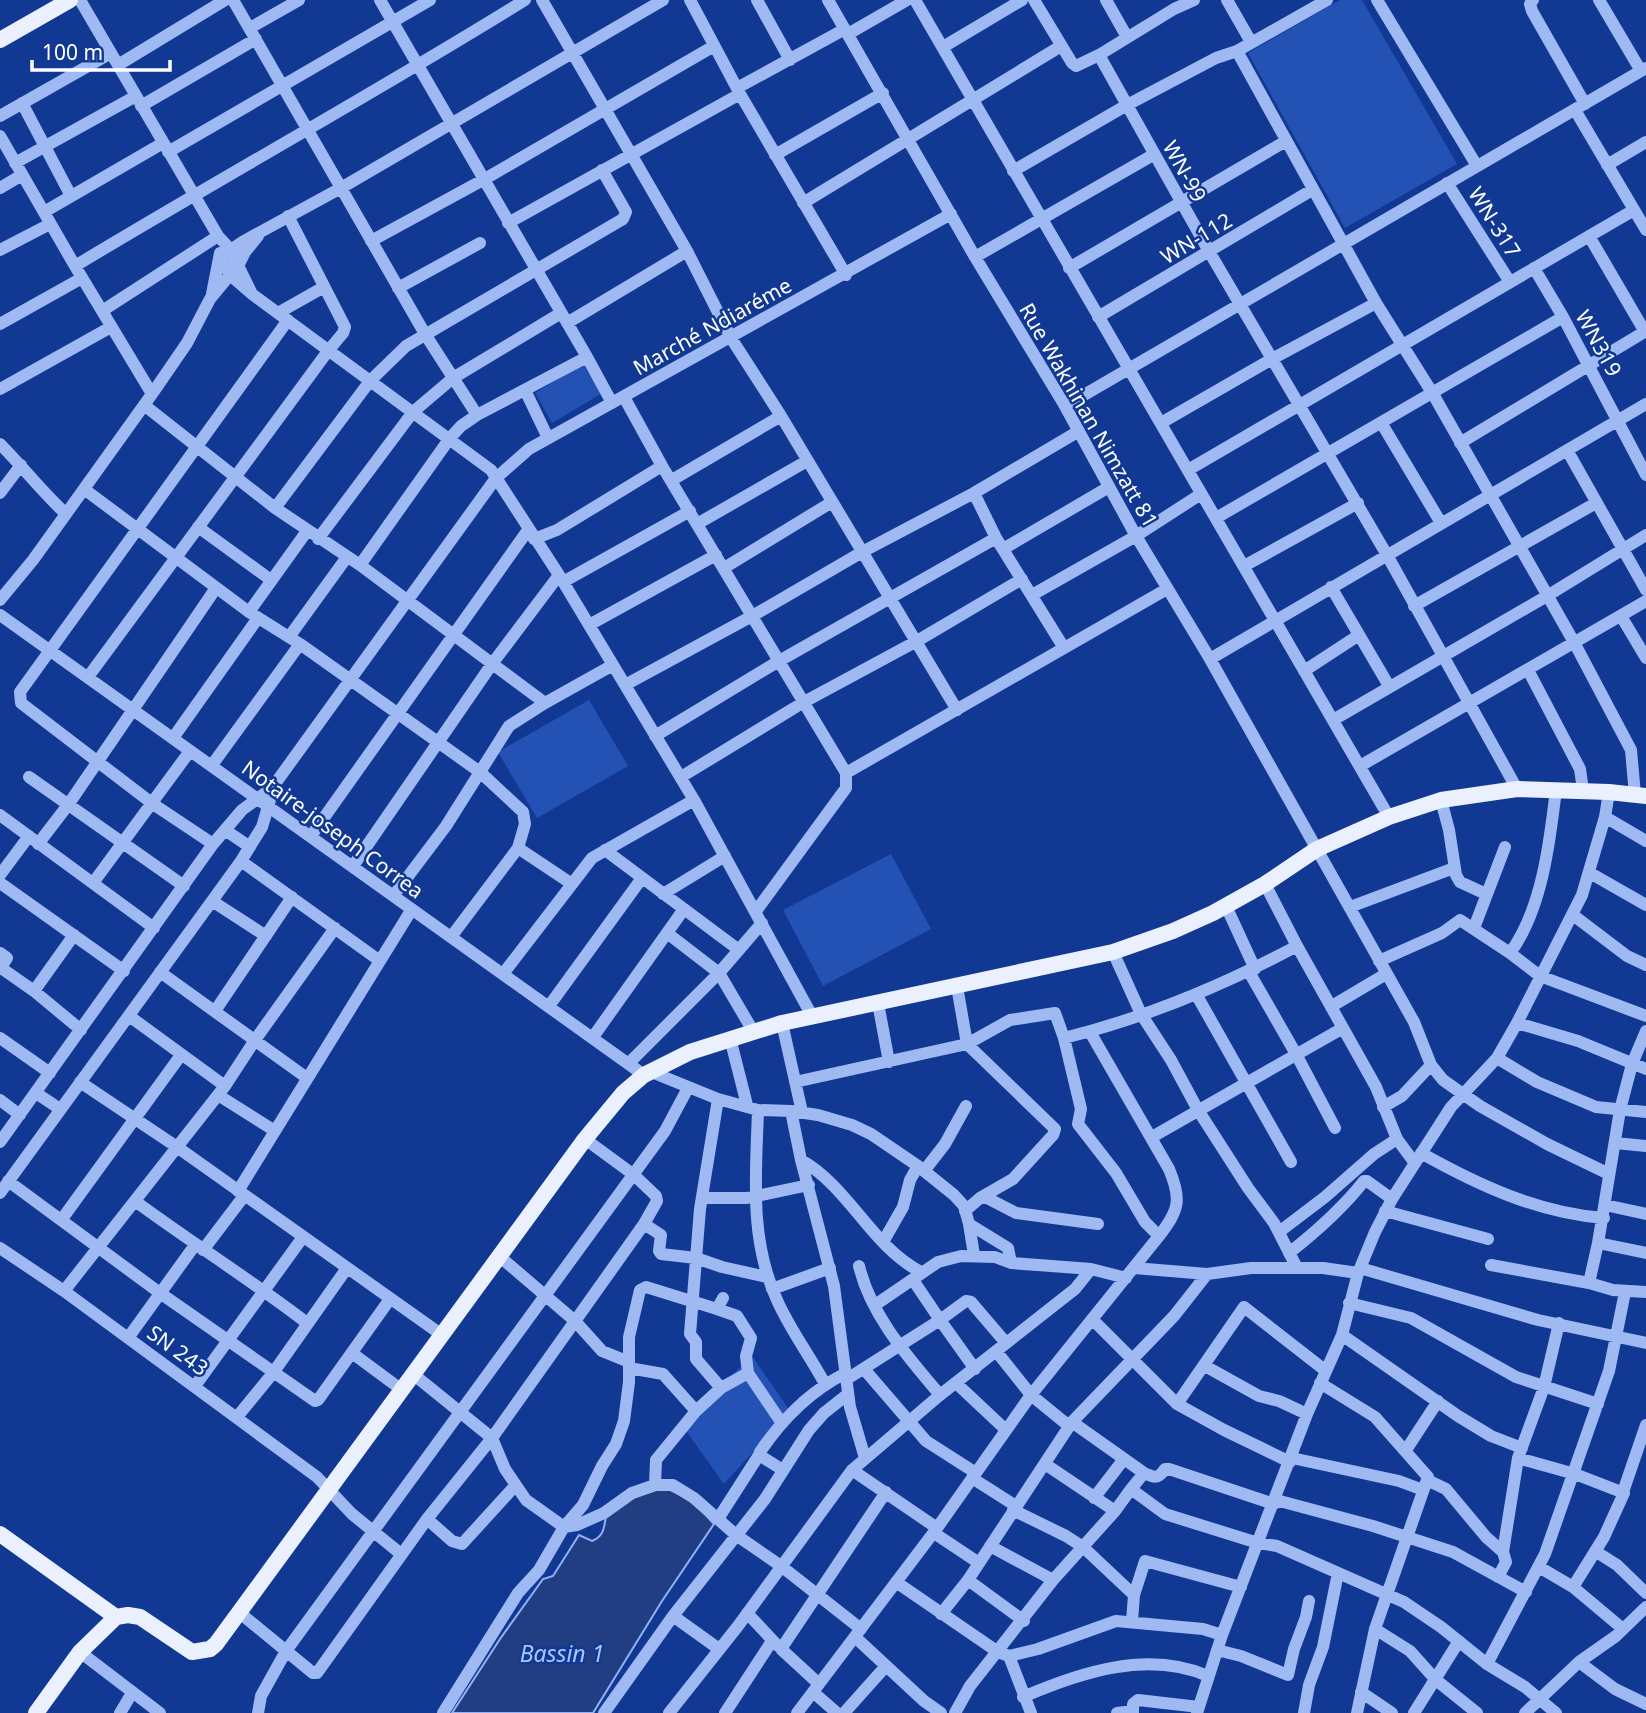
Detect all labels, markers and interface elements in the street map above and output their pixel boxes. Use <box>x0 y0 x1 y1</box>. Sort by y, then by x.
scale bar <box>32 28 170 72</box>
text: 100 m <box>42 38 103 66</box>
street label: WN-99 <box>1157 135 1213 207</box>
street label: WN-317 <box>1462 181 1528 263</box>
street label: WN-112 <box>1155 206 1237 270</box>
street label: Marché Ndiaréme <box>628 271 796 381</box>
street label: Rue Wakhinan Nimzatt 81 <box>1013 298 1165 532</box>
street label: WN319 <box>1569 305 1629 381</box>
street label: Notaire-joseph Correa <box>236 754 430 904</box>
street label: SN 243 <box>142 1318 214 1382</box>
water label: Bassin 1 <box>520 1637 604 1669</box>

